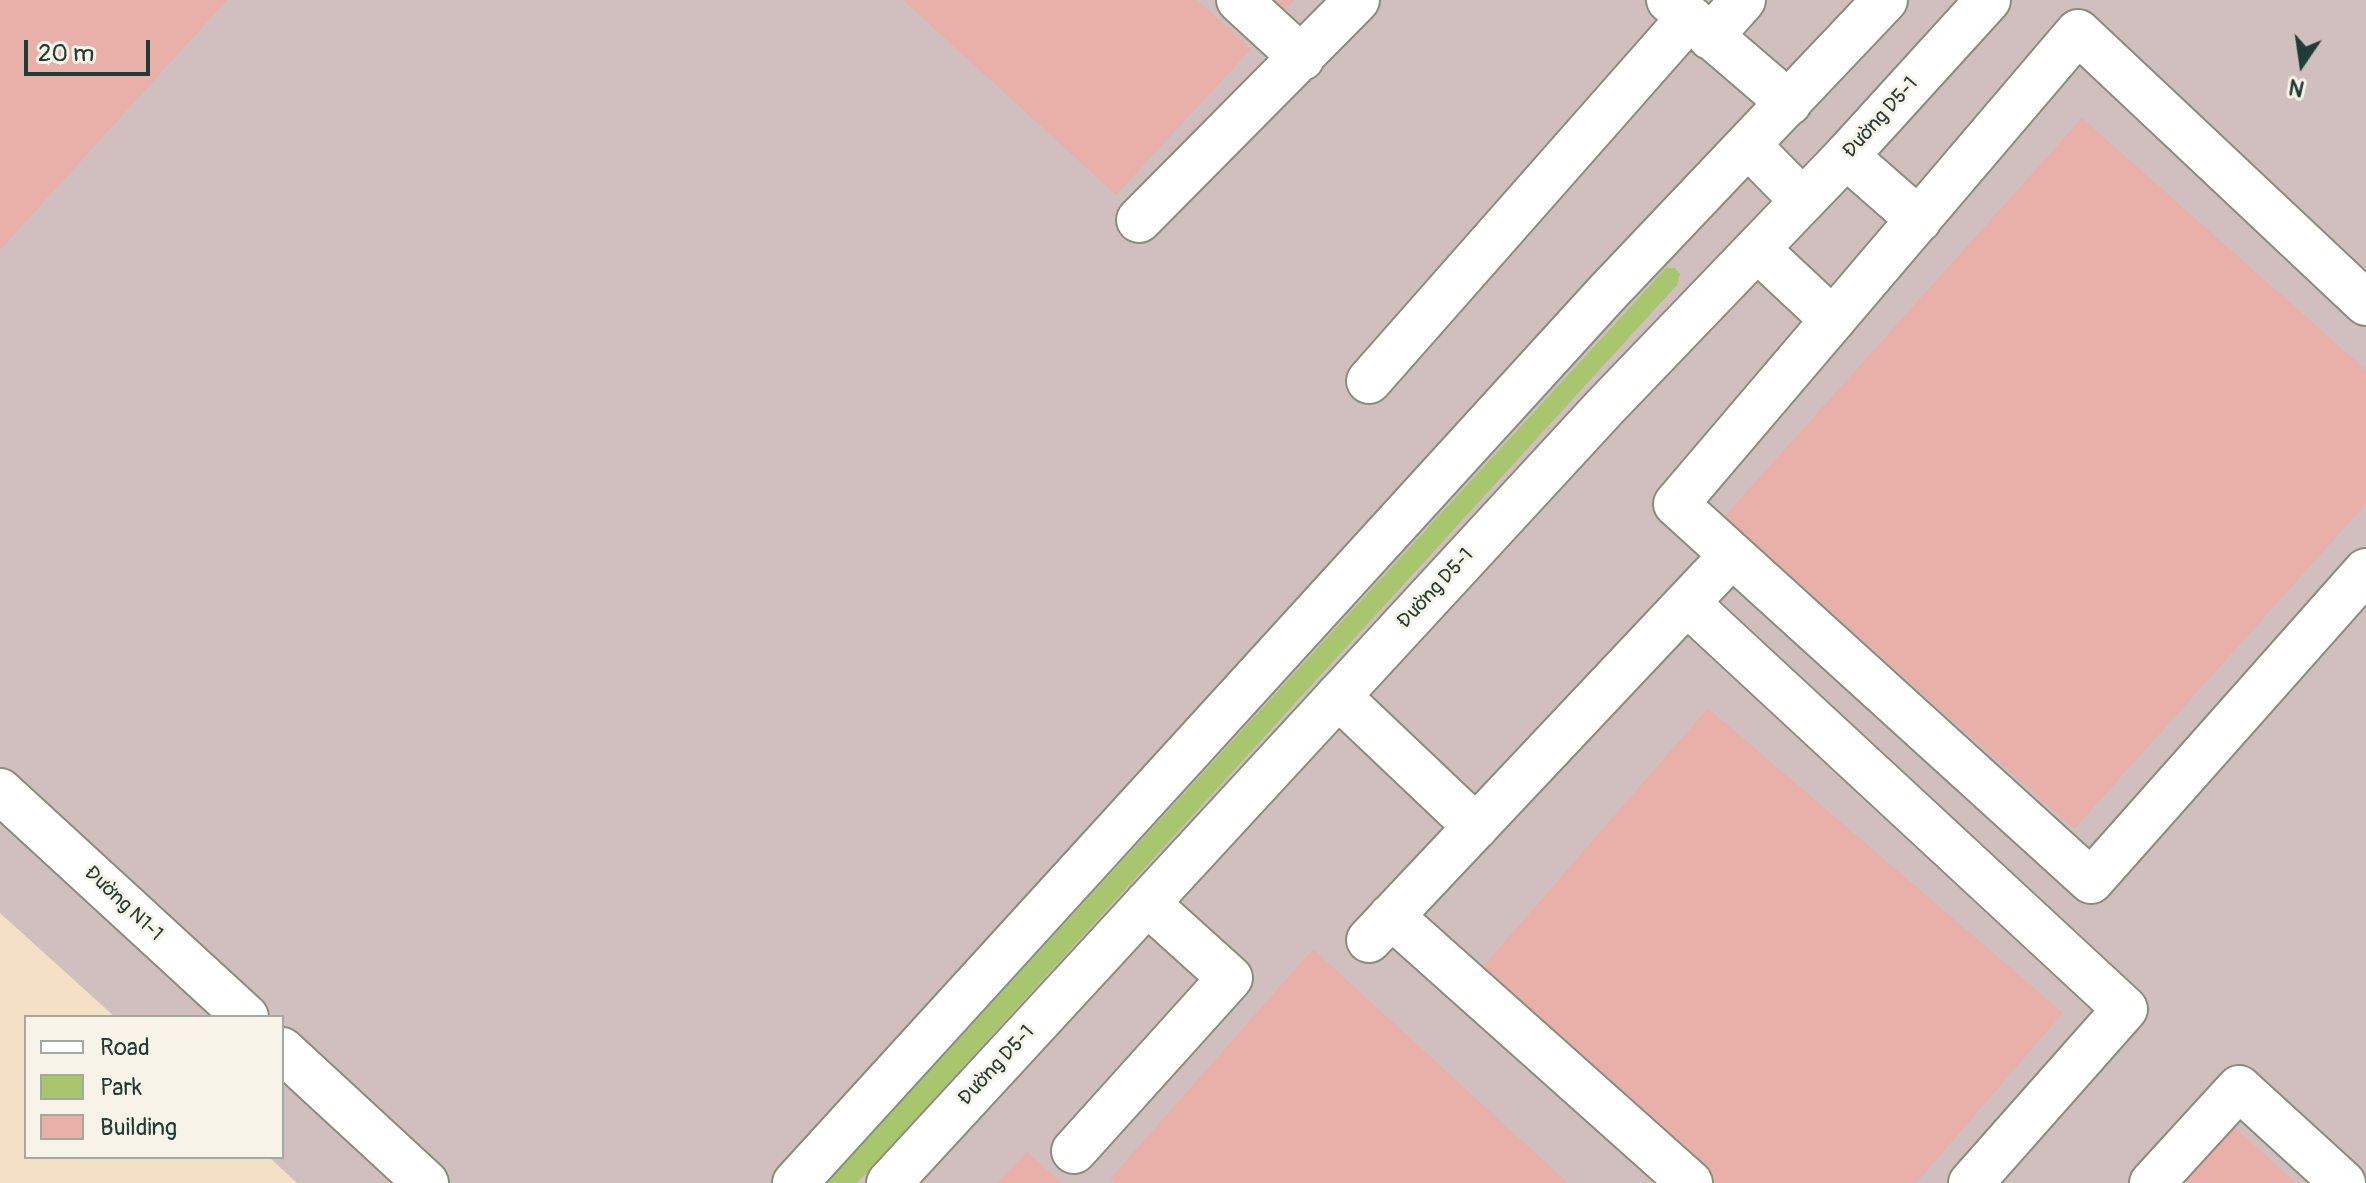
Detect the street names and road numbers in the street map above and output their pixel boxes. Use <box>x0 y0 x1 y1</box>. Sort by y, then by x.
street label: Đường D5-1 <box>1838 73 1924 163</box>
street label: Đường D5-1 <box>1393 544 1479 634</box>
street label: Đường N1-1 <box>79 862 167 946</box>
street label: Đường D5-1 <box>954 1021 1040 1111</box>

